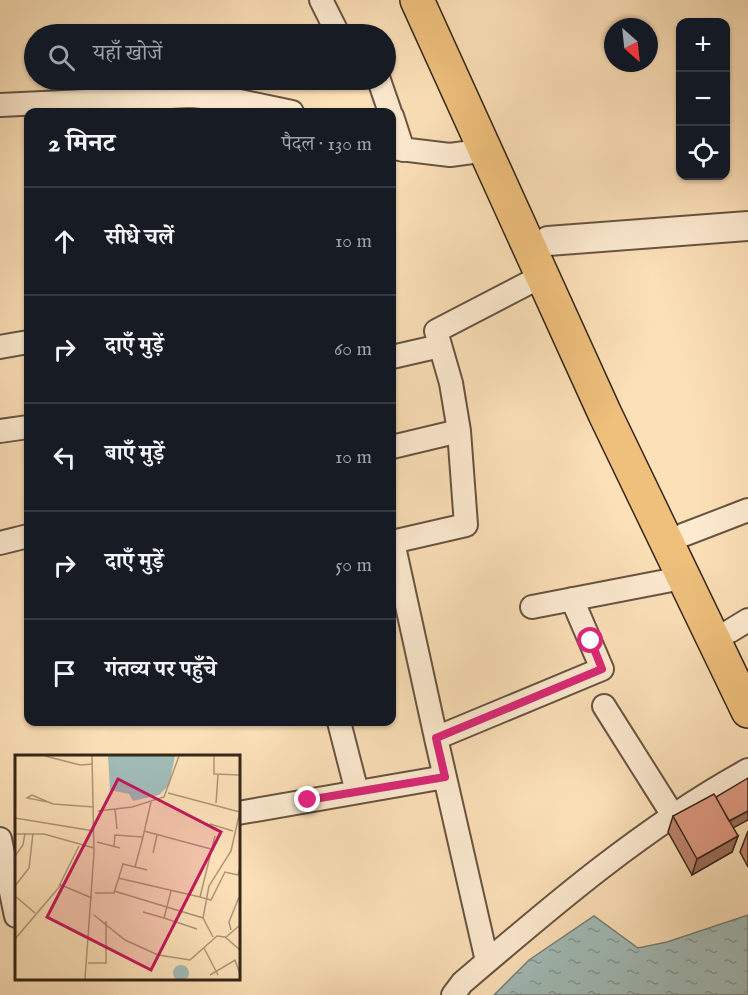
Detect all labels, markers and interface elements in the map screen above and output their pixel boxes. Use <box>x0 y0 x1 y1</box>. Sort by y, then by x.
north arrow <box>604 18 658 72</box>
map controls <box>676 18 730 180</box>
button: + <box>676 18 730 72</box>
search box <box>24 24 396 90</box>
text: यहाँ खोजें <box>93 40 162 68</box>
icon: search <box>45 41 78 74</box>
button: − <box>676 72 730 126</box>
button: locate <box>676 126 730 180</box>
text: 2 मिनट <box>48 127 115 160</box>
text: पैदल · 130 m <box>282 132 372 157</box>
text: सीधे चलें <box>105 224 174 252</box>
icon: ahead <box>48 225 81 258</box>
text: 10 m <box>335 229 372 254</box>
text: दाएँ मुड़ें <box>105 332 164 360</box>
icon: right <box>48 333 81 366</box>
text: 60 m <box>334 337 372 362</box>
text: बाएँ मुड़ें <box>105 440 164 468</box>
icon: left <box>48 441 81 474</box>
text: 10 m <box>335 445 372 470</box>
text: दाएँ मुड़ें <box>105 548 164 576</box>
icon: right <box>48 549 81 582</box>
text: 50 m <box>335 553 372 578</box>
route start <box>577 627 603 653</box>
text: गंतव्य पर पहुँचे <box>105 656 216 684</box>
icon: arrive <box>48 657 81 690</box>
inset map <box>15 755 240 980</box>
route end <box>294 786 320 812</box>

